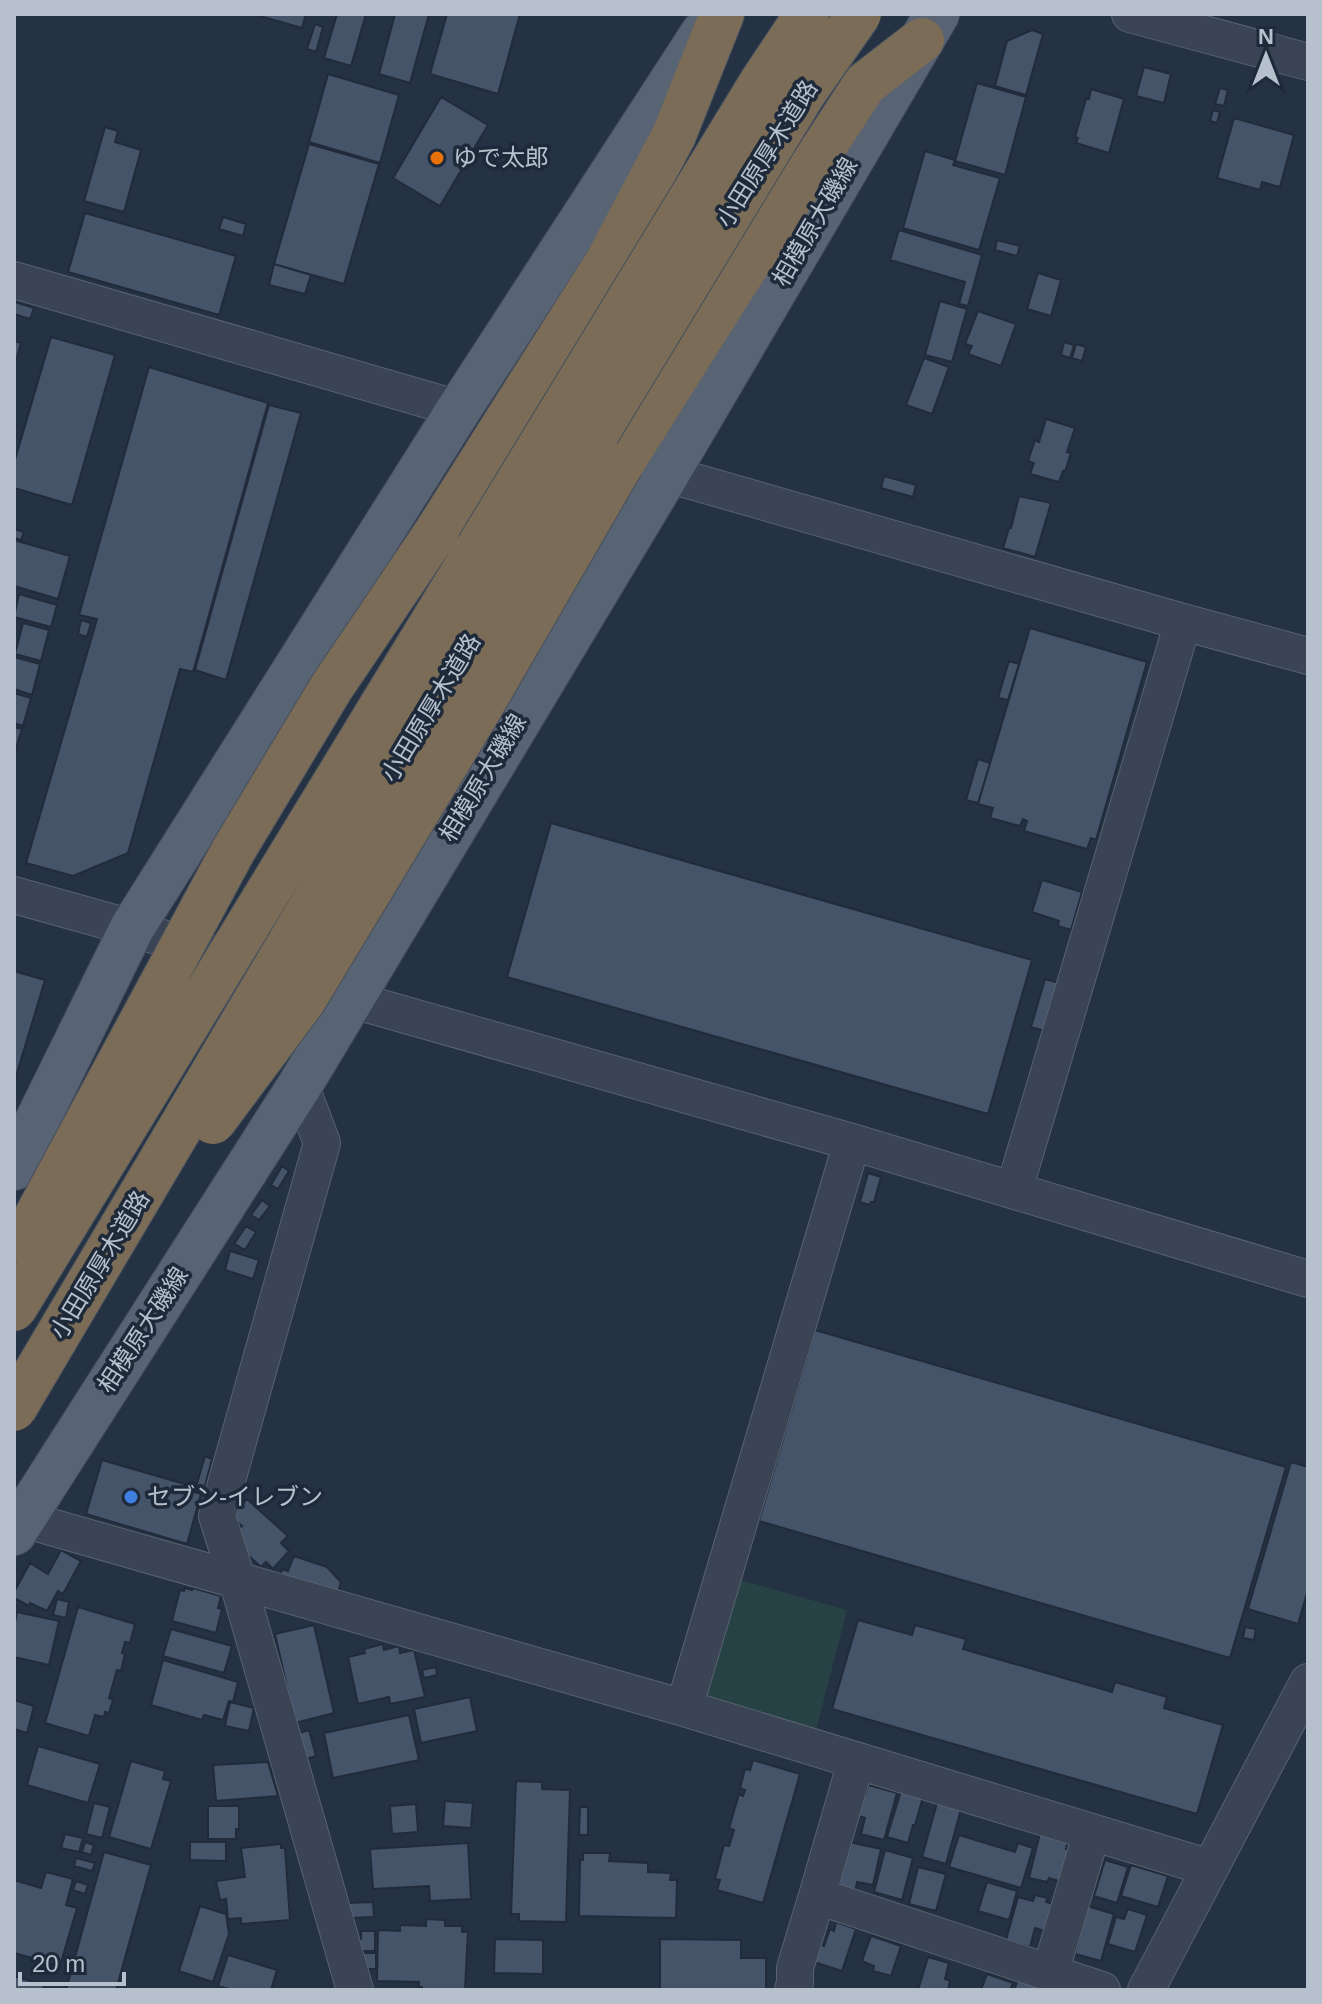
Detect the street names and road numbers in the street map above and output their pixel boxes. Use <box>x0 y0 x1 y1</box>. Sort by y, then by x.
street label: 小田原厚木道路 <box>711 75 823 232</box>
street label: 相模原大磯線 <box>767 153 862 291</box>
street label: 小田原厚木道路 <box>376 629 485 787</box>
street label: 相模原大磯線 <box>434 709 531 846</box>
street label: 小田原厚木道路 <box>45 1186 154 1344</box>
street label: 相模原大磯線 <box>92 1262 193 1397</box>

